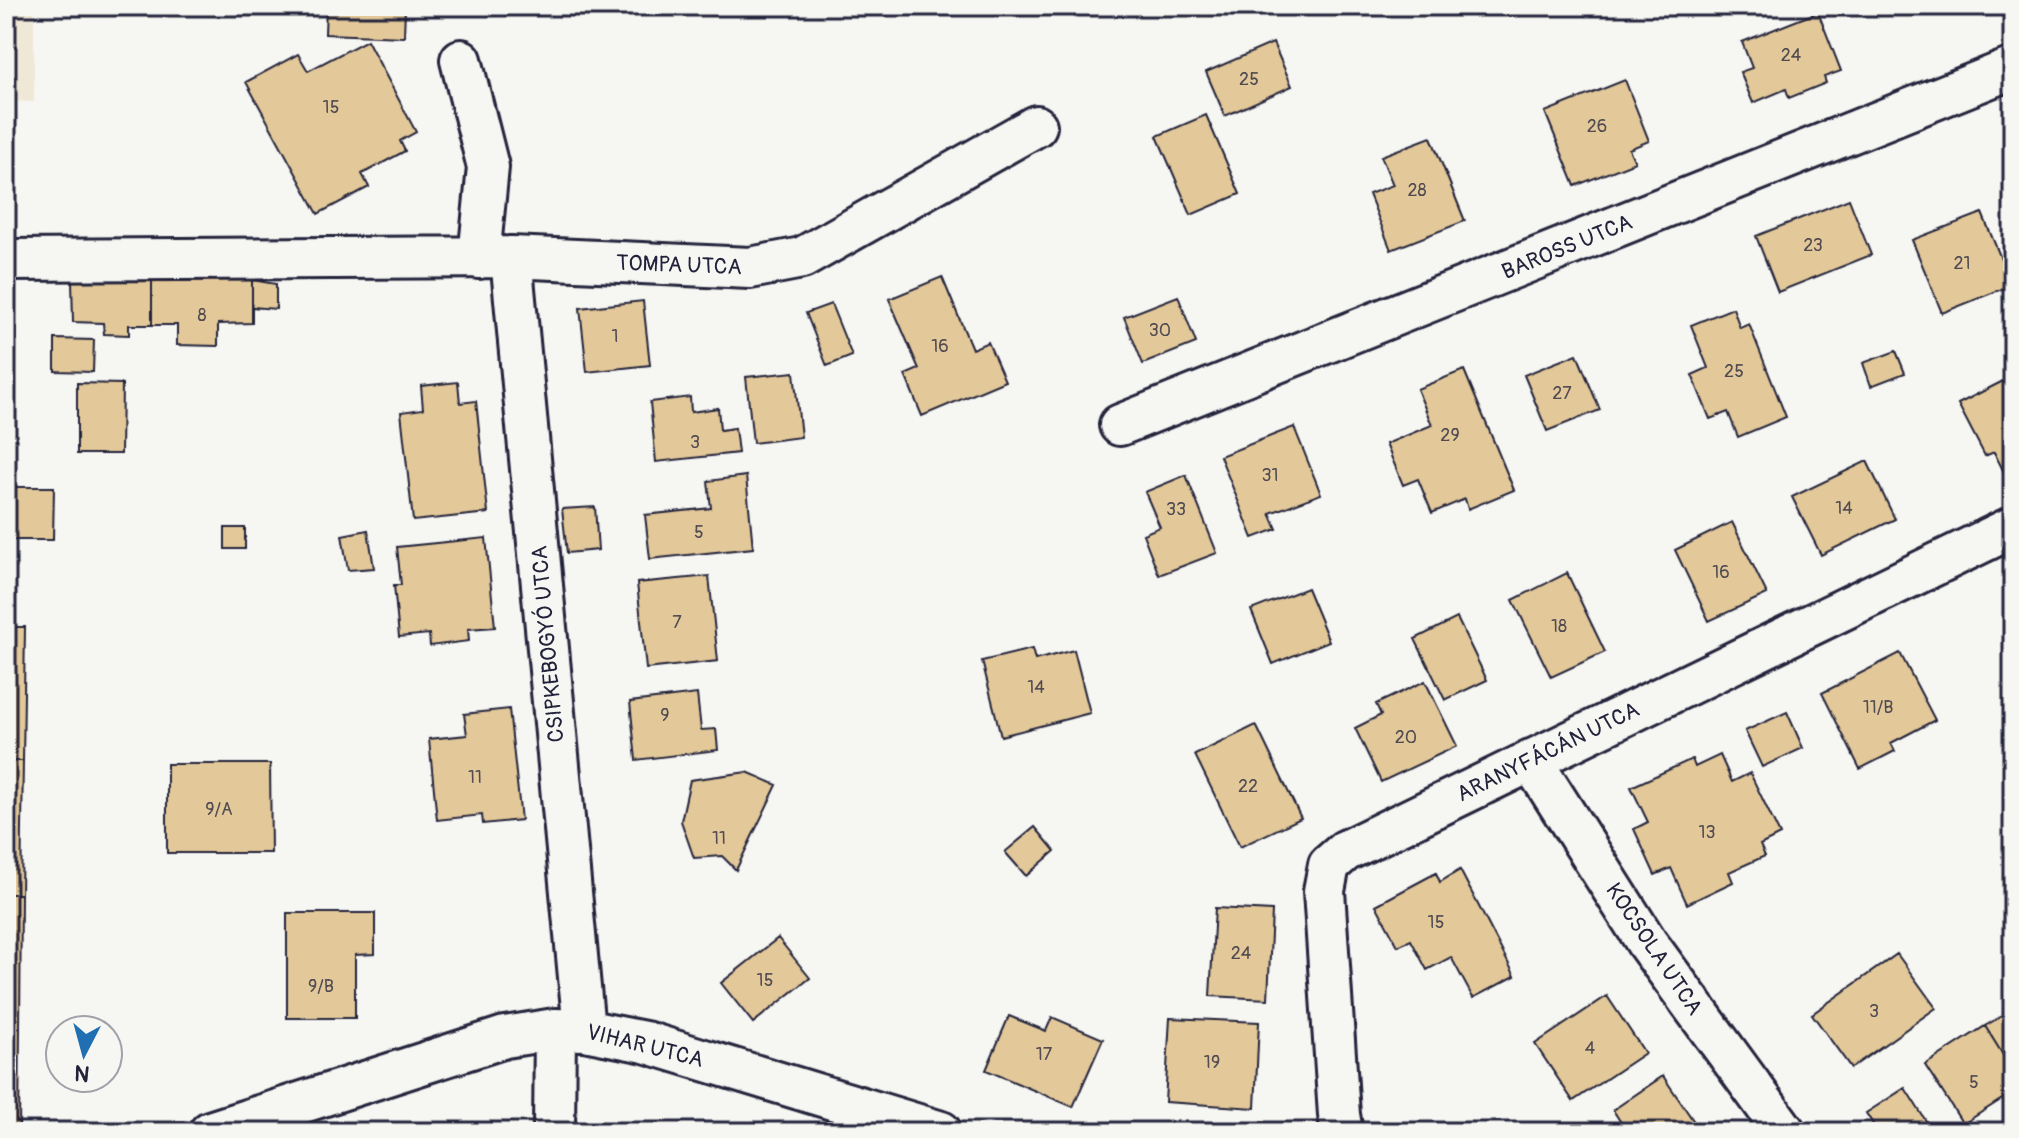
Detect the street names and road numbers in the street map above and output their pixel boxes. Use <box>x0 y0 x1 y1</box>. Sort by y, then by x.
street label: BAROSS UTCA <box>1498 208 1636 286</box>
street label: TOMPA UTCA <box>616 249 742 281</box>
street label: CSIPKEBOGYÓ UTCA <box>525 544 571 744</box>
street label: ARANYFÁCÁN UTCA <box>1452 696 1644 808</box>
street label: KOCSOLA UTCA <box>1599 877 1709 1021</box>
street label: VIHAR UTCA <box>584 1018 706 1074</box>

